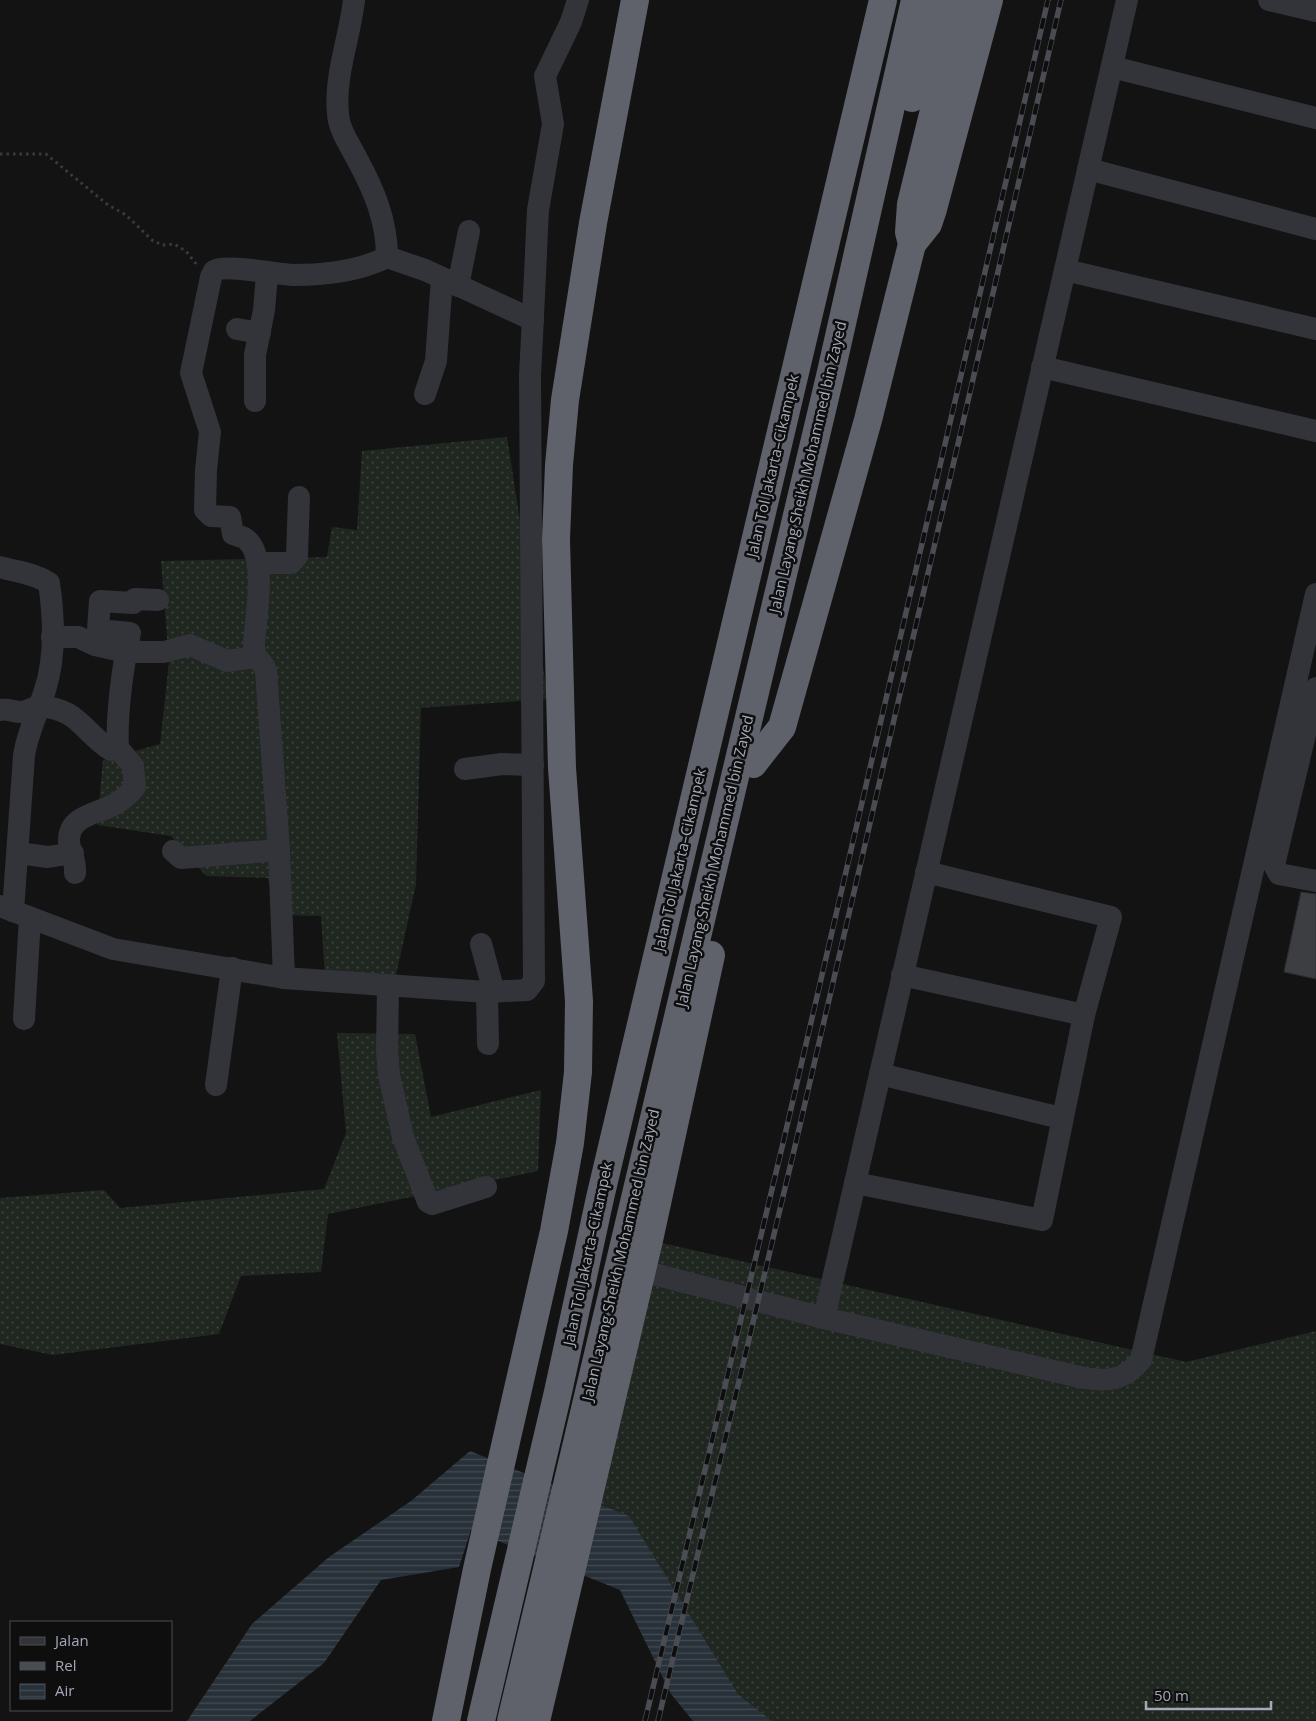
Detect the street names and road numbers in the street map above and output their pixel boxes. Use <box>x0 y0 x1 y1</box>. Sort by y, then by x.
street label: Jalan Layang Sheikh Mohammed bin Zayed <box>763 319 850 617</box>
street label: Jalan Tol Jakarta–Cikampek <box>741 372 803 561</box>
street label: Jalan Layang Sheikh Mohammed bin Zayed <box>670 713 757 1011</box>
street label: Jalan Tol Jakarta–Cikampek <box>648 766 710 955</box>
street label: Jalan Layang Sheikh Mohammed bin Zayed <box>576 1107 663 1405</box>
street label: Jalan Tol Jakarta–Cikampek <box>557 1160 616 1349</box>

